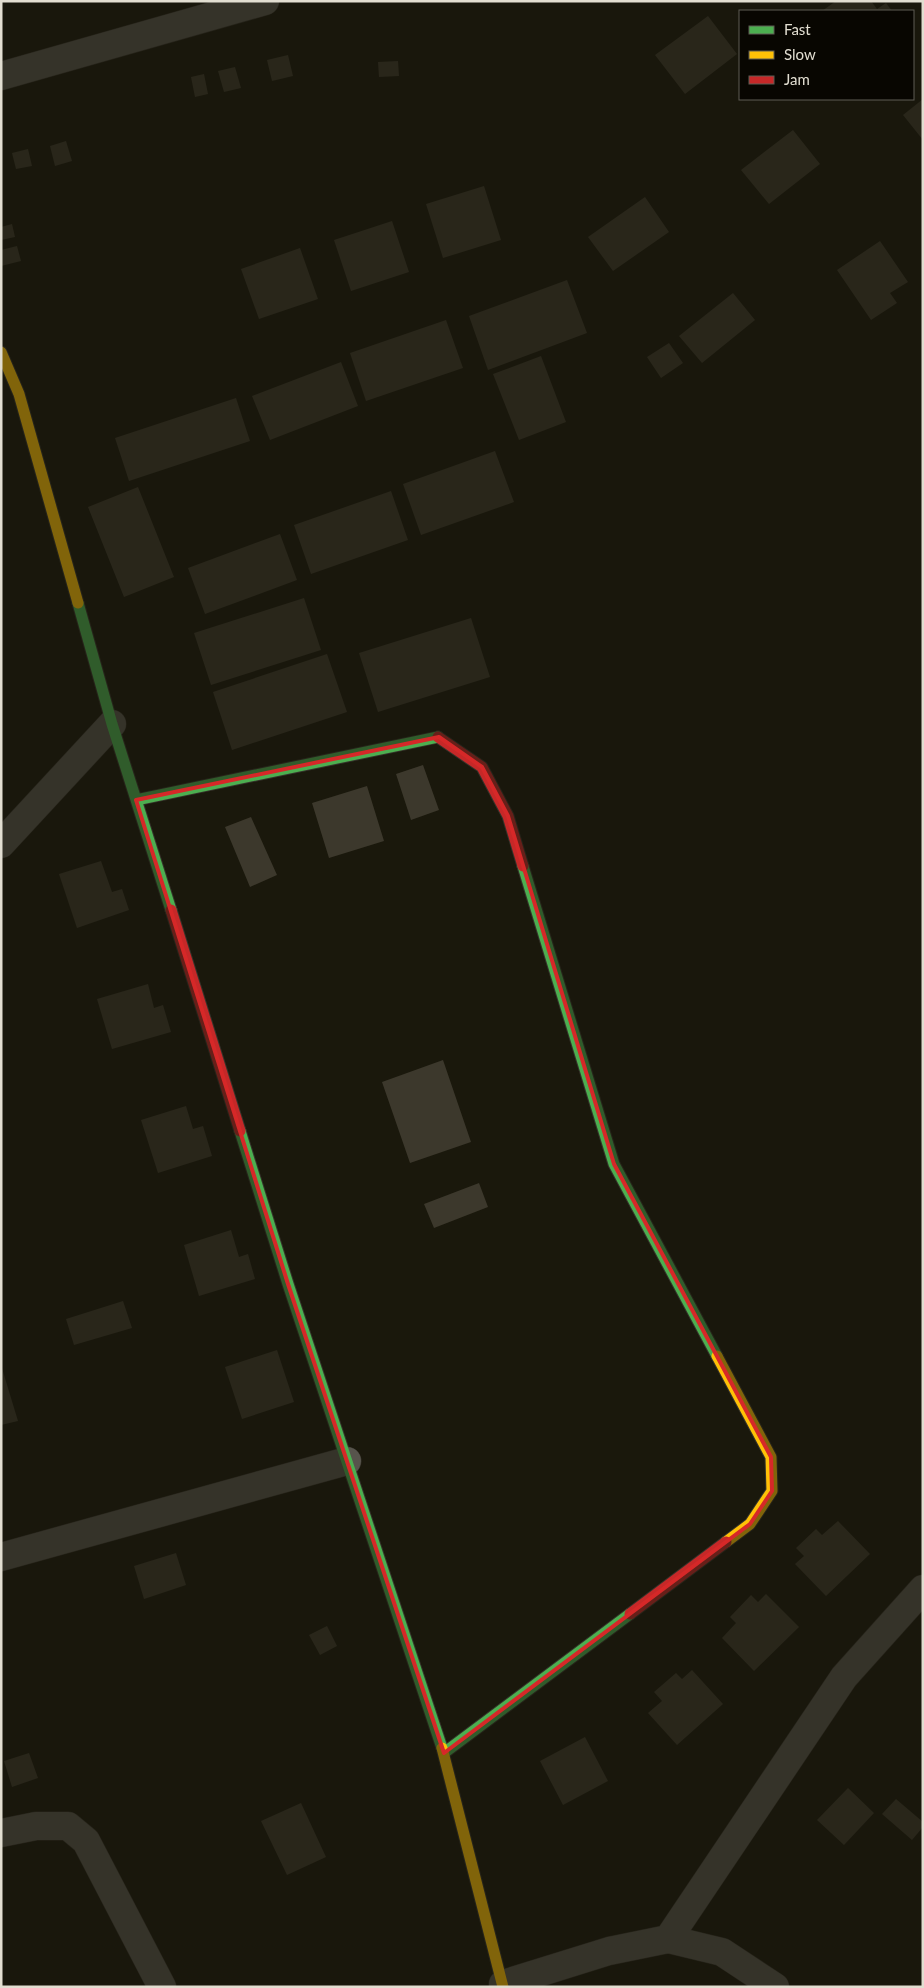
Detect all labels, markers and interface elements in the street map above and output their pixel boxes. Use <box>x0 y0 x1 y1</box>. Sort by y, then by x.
legend <box>739 10 914 100</box>
text: Fast <box>784 20 811 38</box>
text: Slow <box>784 45 816 63</box>
text: Jam <box>784 70 810 88</box>

